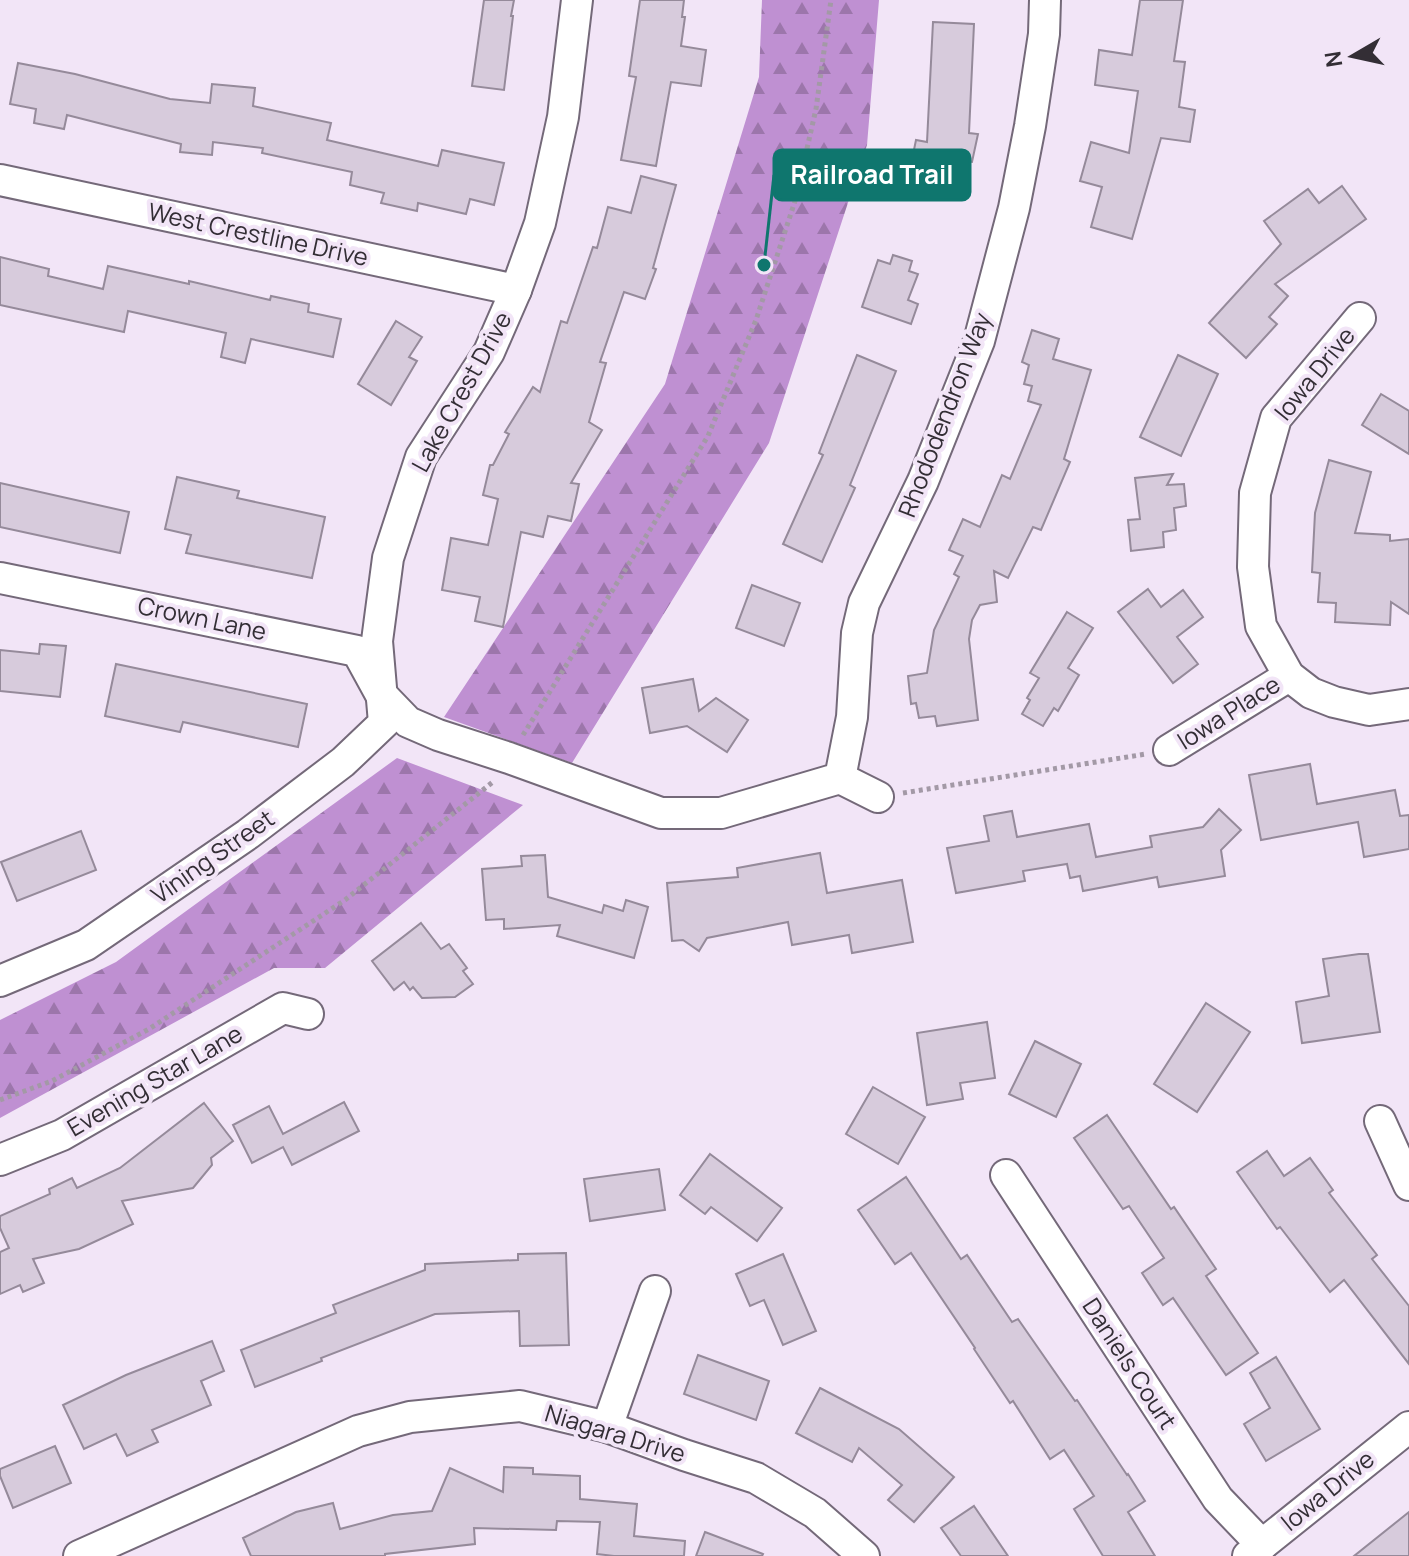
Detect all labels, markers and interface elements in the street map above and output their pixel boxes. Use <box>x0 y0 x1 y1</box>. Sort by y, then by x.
north arrow <box>1313 16 1393 96</box>
text: N <box>1317 49 1349 69</box>
callout: Railroad Trail <box>774 150 970 200</box>
text: Railroad Trail <box>790 156 954 192</box>
street label: West Crestline Drive <box>145 194 371 273</box>
street label: Lake Crest Drive <box>403 305 518 477</box>
street label: Rhododendron Way <box>889 307 998 521</box>
street label: Iowa Drive <box>1266 319 1362 427</box>
street label: Crown Lane <box>135 588 270 647</box>
street label: Iowa Place <box>1170 667 1286 756</box>
street label: Vining Street <box>144 801 280 910</box>
street label: Evening Star Lane <box>61 1016 248 1143</box>
street label: Daniels Court <box>1076 1291 1185 1435</box>
street label: Niagara Drive <box>541 1396 690 1470</box>
street label: Iowa Drive <box>1273 1442 1381 1538</box>

